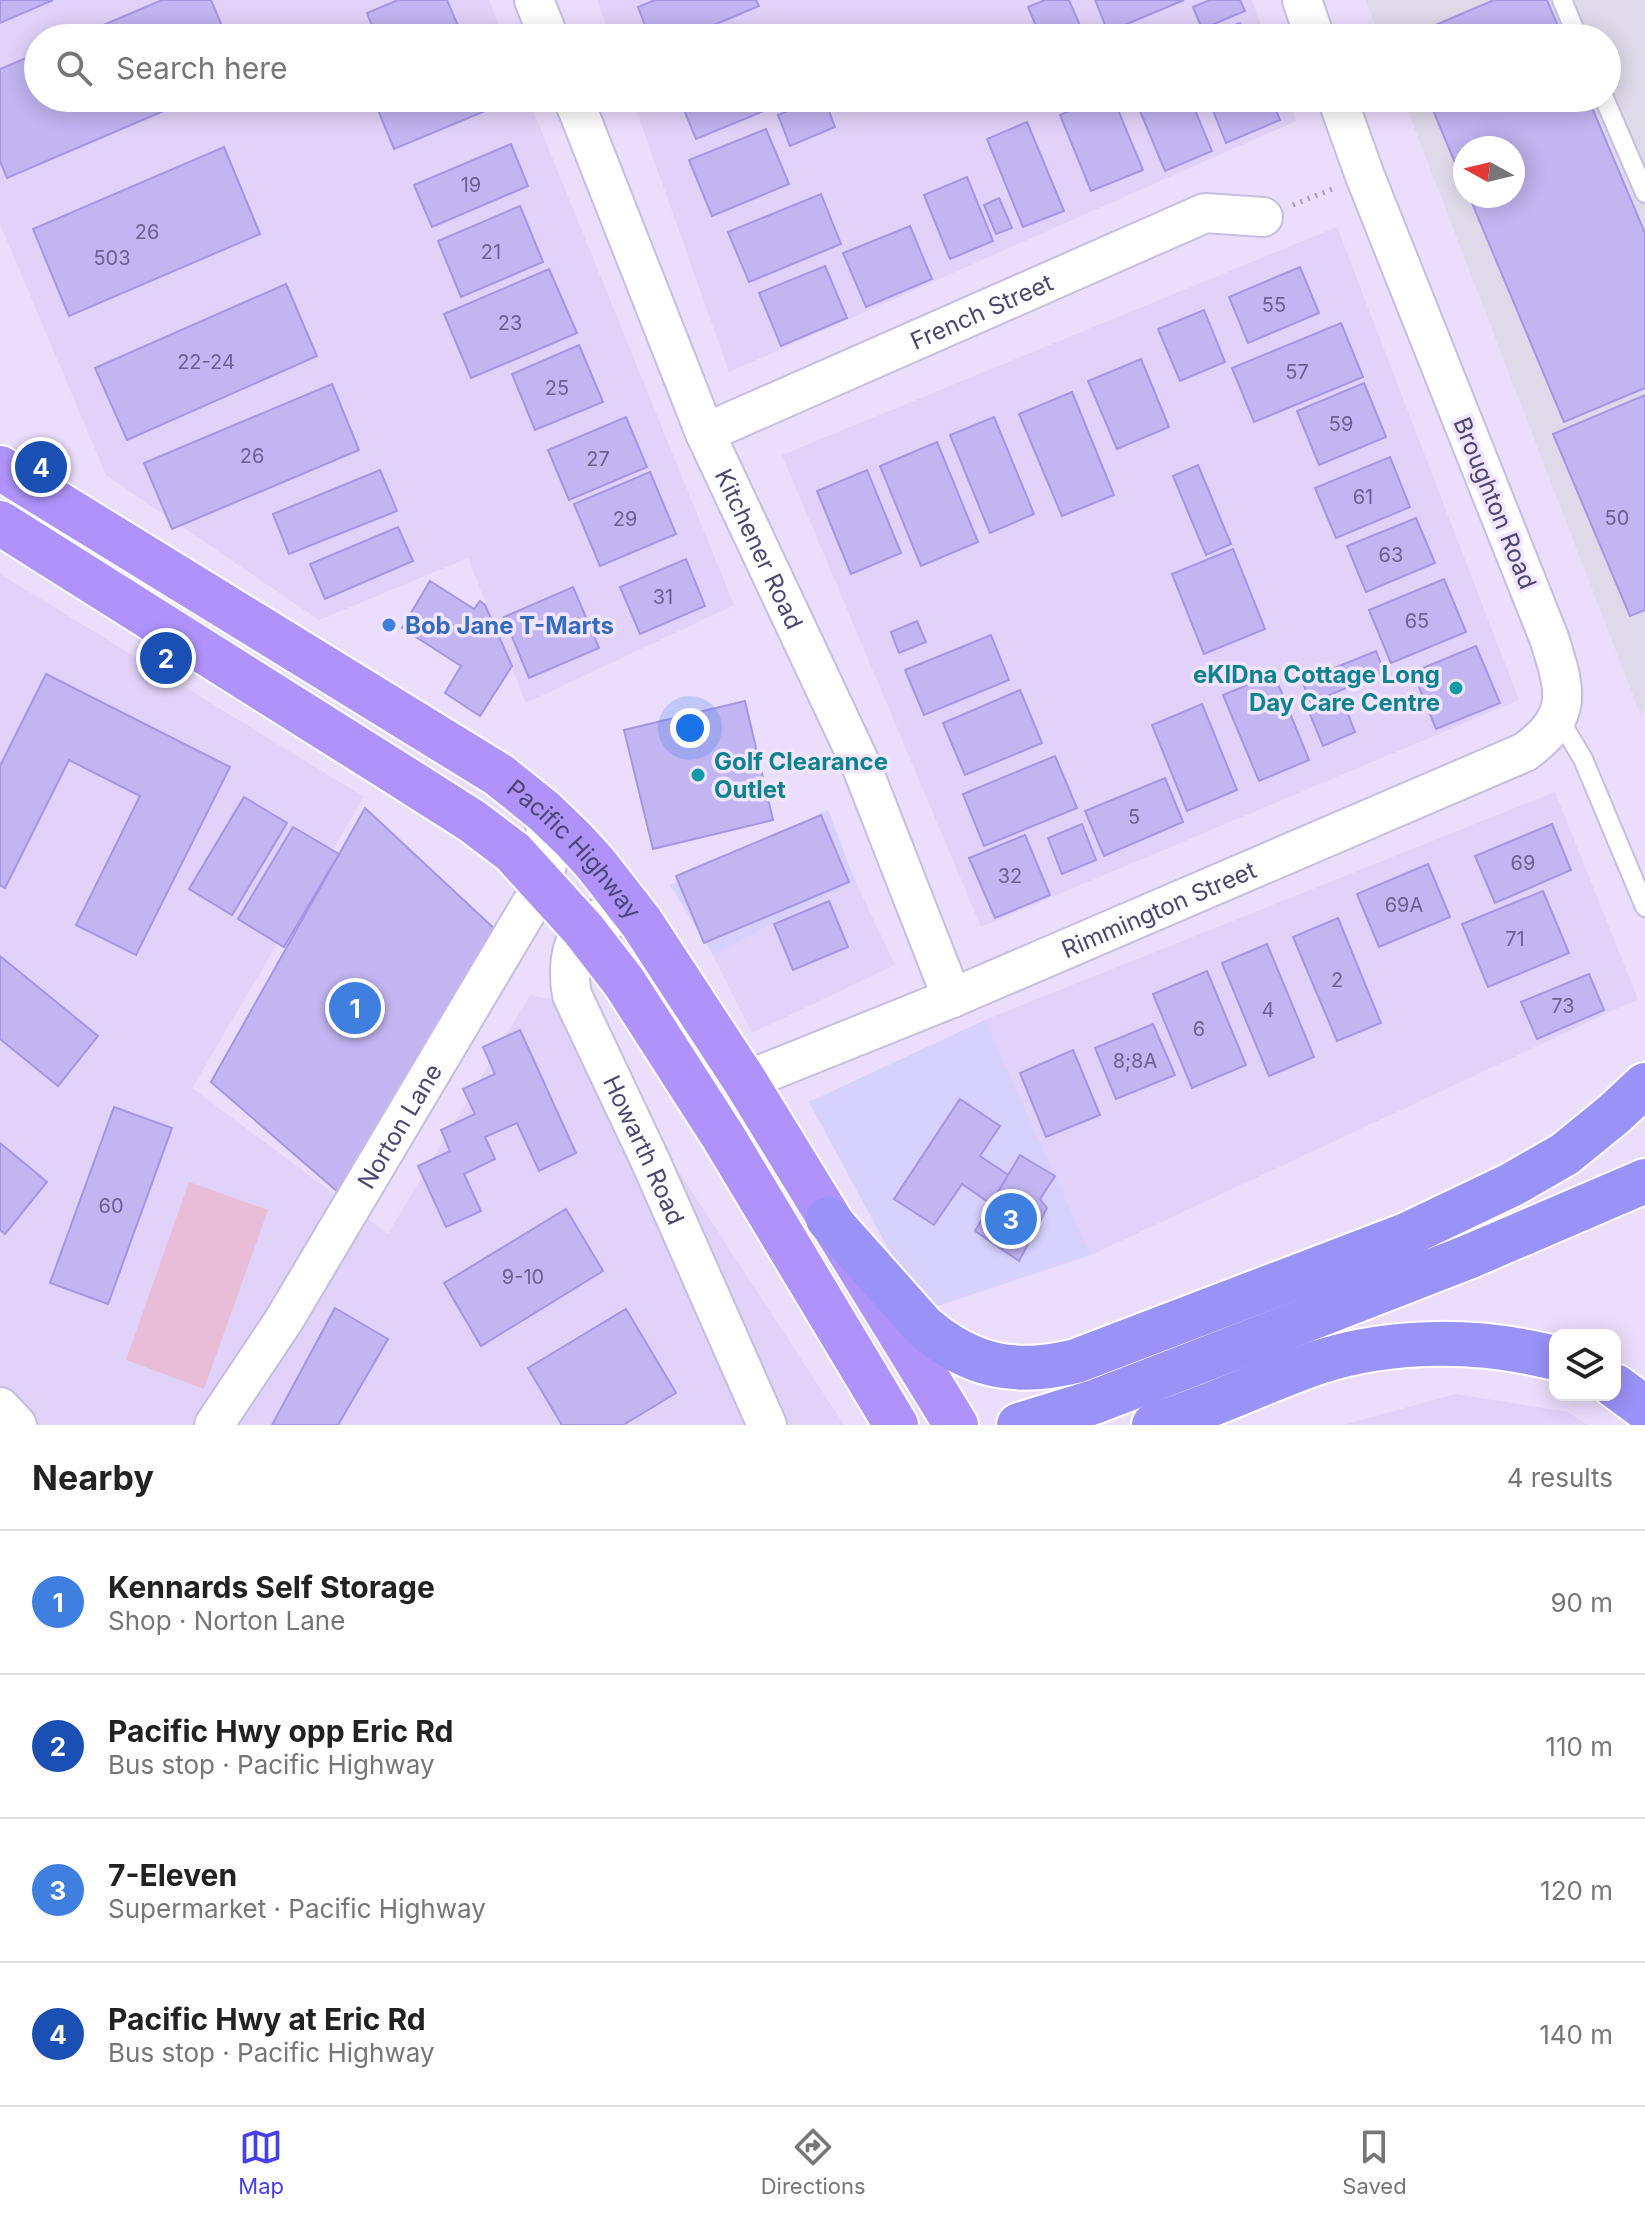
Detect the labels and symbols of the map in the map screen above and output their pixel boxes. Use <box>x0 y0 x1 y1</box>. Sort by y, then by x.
north arrow <box>1453 136 1525 208</box>
house number: 19 <box>461 173 481 197</box>
house number: 26 <box>135 220 159 244</box>
house number: 21 <box>481 240 501 264</box>
house number: 503 <box>93 246 131 270</box>
street label: French Street <box>906 267 1057 355</box>
house number: 55 <box>1262 293 1286 317</box>
house number: 23 <box>498 311 522 335</box>
house number: 22-24 <box>177 350 235 374</box>
house number: 57 <box>1285 360 1309 384</box>
house number: 25 <box>545 376 569 400</box>
house number: 59 <box>1329 412 1353 436</box>
street label: Broughton Road <box>1447 413 1543 593</box>
pin: 4 <box>15 437 67 497</box>
house number: 26 <box>240 444 264 468</box>
house number: 27 <box>586 447 610 471</box>
street label: Kitchener Road <box>709 464 809 634</box>
house number: 61 <box>1353 485 1373 509</box>
house number: 50 <box>1605 506 1629 530</box>
house number: 29 <box>613 507 637 531</box>
house number: 63 <box>1379 543 1403 567</box>
house number: 31 <box>653 585 673 609</box>
house number: 65 <box>1405 609 1429 633</box>
place label: Bob Jane T-Marts <box>405 611 614 640</box>
marker: Bob Jane T-Marts <box>380 616 398 634</box>
pin: 2 <box>140 628 192 688</box>
place label: eKIDna Cottage Long Day Care Centre <box>1193 660 1440 717</box>
marker: eKIDna Cottage Long Day Care Centre <box>1447 679 1465 697</box>
your location <box>670 708 710 748</box>
place label: Golf Clearance Outlet <box>714 747 888 804</box>
marker: Golf Clearance Outlet <box>689 766 707 784</box>
street label: Pacific Highway <box>502 773 648 925</box>
house number: 5 <box>1128 805 1140 829</box>
house number: 69 <box>1511 851 1535 875</box>
street label: Rimmington Street <box>1057 855 1260 964</box>
house number: 32 <box>998 864 1022 888</box>
house number: 69A <box>1385 893 1424 917</box>
house number: 71 <box>1505 927 1525 951</box>
house number: 2 <box>1331 968 1343 992</box>
pin: 1 <box>329 978 381 1038</box>
house number: 73 <box>1551 994 1575 1018</box>
house number: 4 <box>1262 998 1274 1022</box>
house number: 6 <box>1193 1017 1205 1041</box>
house number: 8;8A <box>1113 1049 1157 1073</box>
street label: Norton Lane <box>351 1058 448 1193</box>
street label: Howarth Road <box>597 1070 691 1229</box>
pin: 3 <box>985 1189 1037 1249</box>
house number: 60 <box>98 1194 124 1218</box>
house number: 9-10 <box>502 1265 544 1289</box>

